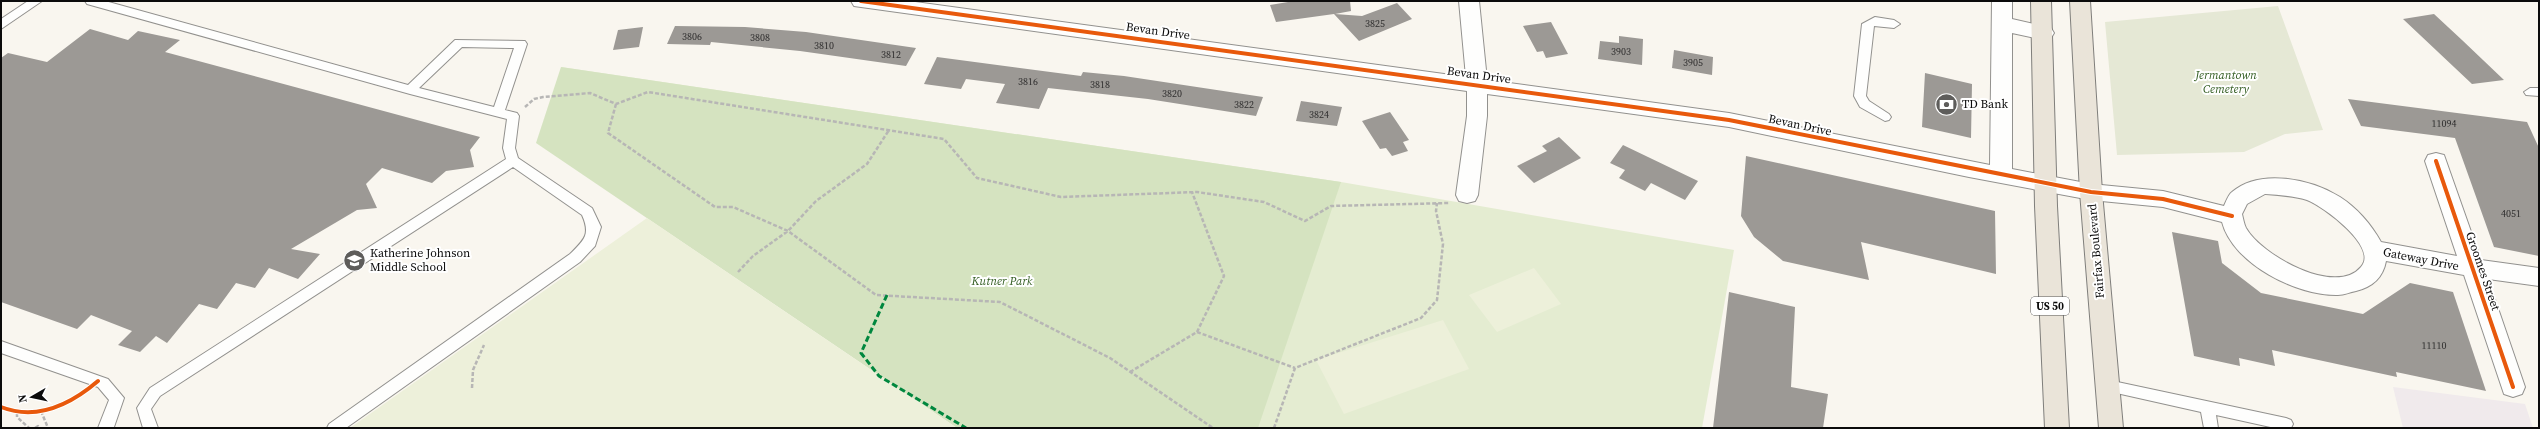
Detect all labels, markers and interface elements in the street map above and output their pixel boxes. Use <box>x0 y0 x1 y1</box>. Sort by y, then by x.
house number: 3825 <box>1365 17 1385 30</box>
street label: Bevan Drive <box>1125 19 1191 43</box>
house number: 3806 <box>682 30 702 43</box>
house number: 3808 <box>750 31 770 44</box>
house number: 3810 <box>814 39 834 52</box>
house number: 3903 <box>1611 45 1631 58</box>
house number: 3812 <box>881 48 901 61</box>
house number: 3905 <box>1683 56 1703 69</box>
street label: Bevan Drive <box>1446 63 1512 87</box>
park label: Jermantown Cemetery <box>2193 67 2257 97</box>
house number: 3816 <box>1018 75 1038 88</box>
house number: 3818 <box>1090 78 1110 91</box>
house number: 3820 <box>1162 87 1182 100</box>
bank icon: TD Bank <box>1934 91 1960 117</box>
place label: TD Bank <box>1962 96 2008 112</box>
house number: 3822 <box>1234 98 1254 111</box>
house number: 3824 <box>1309 108 1329 121</box>
street label: Bevan Drive <box>1767 110 1833 140</box>
house number: 11094 <box>2432 117 2457 130</box>
street label: Fairfax Boulevard <box>2084 203 2108 299</box>
house number: 4051 <box>2501 207 2521 220</box>
street label: Groomes Street <box>2462 229 2504 313</box>
street label: Gateway Drive <box>2382 244 2460 274</box>
place label: Katherine Johnson Middle School <box>370 245 470 275</box>
school or university icon: Katherine Johnson Middle School <box>341 247 367 273</box>
park label: Kutner Park <box>971 273 1033 289</box>
road number: US 50 <box>2031 297 2069 315</box>
house number: 11110 <box>2422 339 2447 352</box>
north arrow <box>12 377 52 417</box>
text: N <box>15 393 31 404</box>

